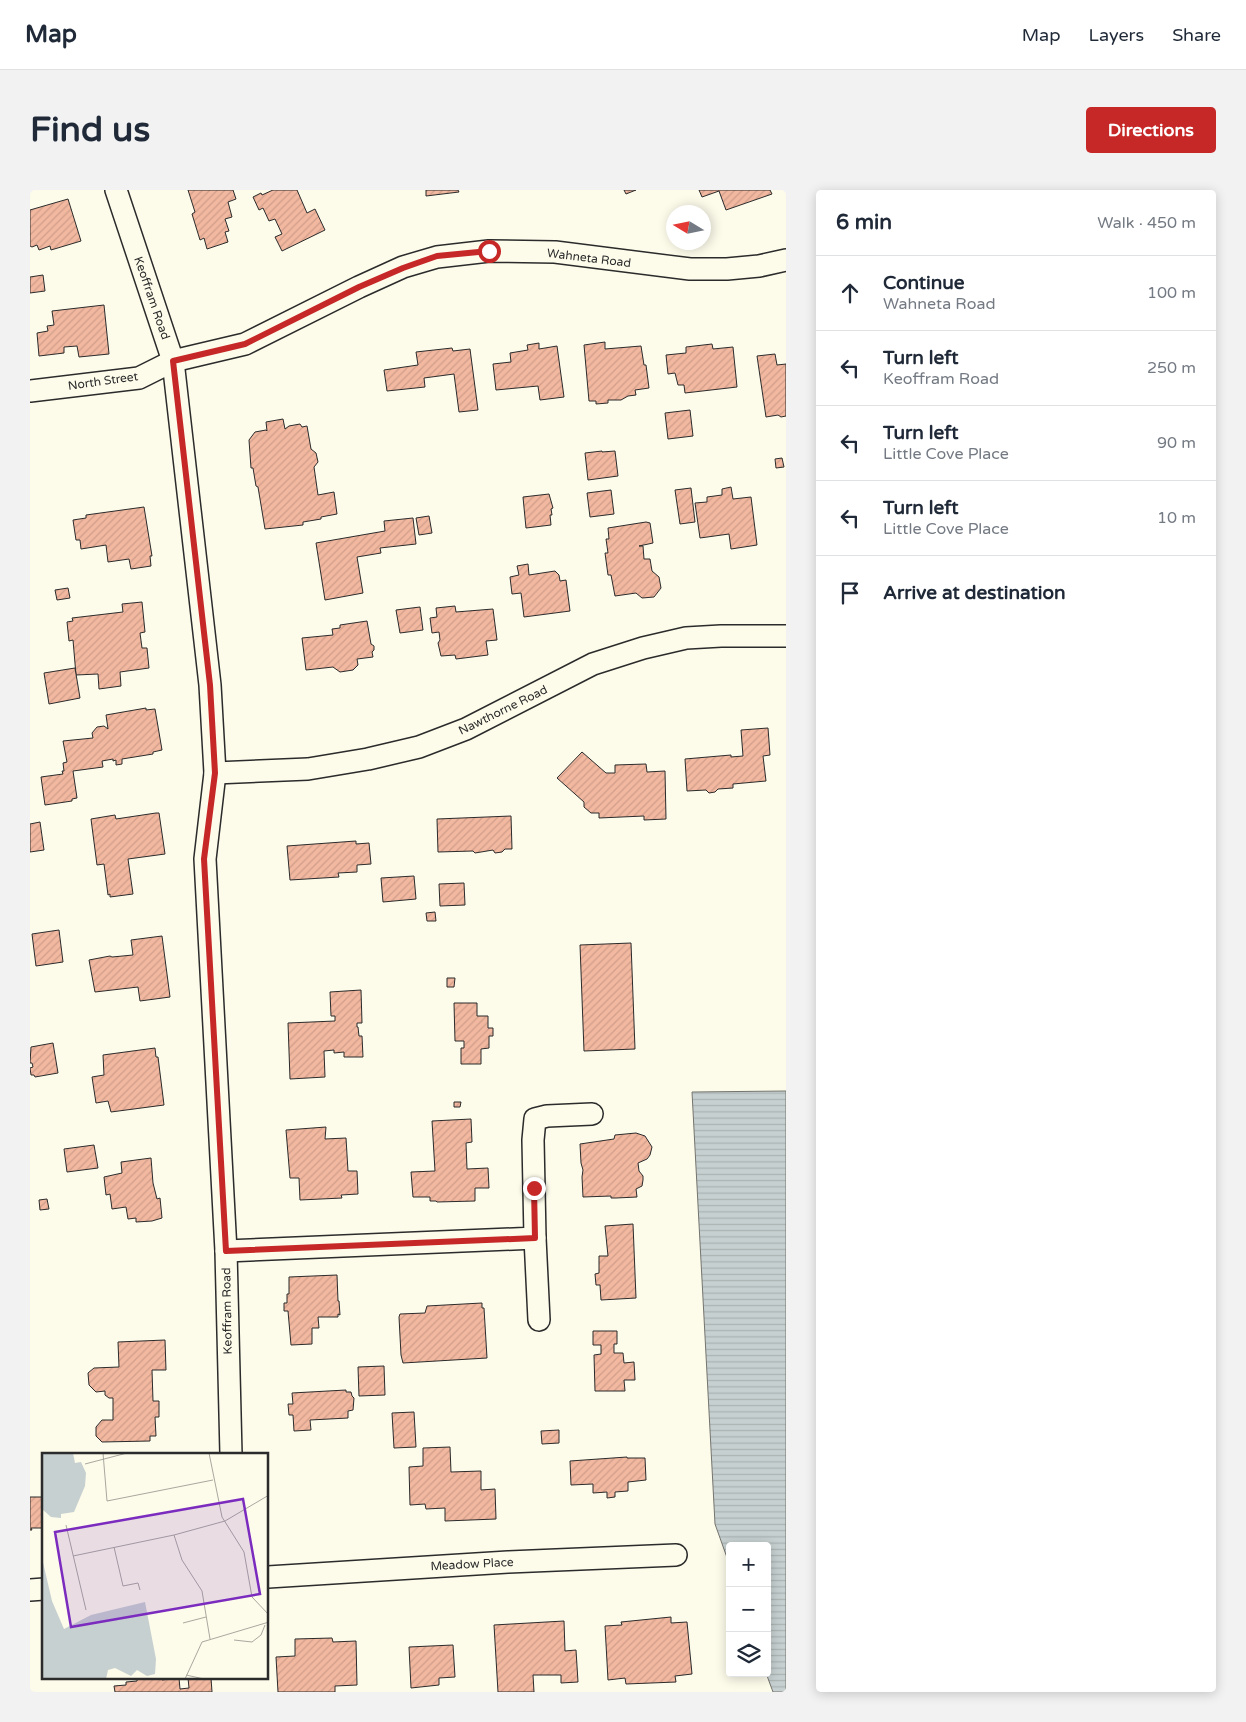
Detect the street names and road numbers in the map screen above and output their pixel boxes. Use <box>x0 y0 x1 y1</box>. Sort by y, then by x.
street label: Wahneta Road <box>546 246 632 270</box>
street label: Keoffram Road <box>131 255 173 341</box>
street label: North Street <box>67 369 139 393</box>
street label: Nawthorne Road <box>456 682 550 738</box>
street label: Keoffram Road <box>219 1267 235 1355</box>
street label: Meadow Place <box>430 1555 514 1573</box>

